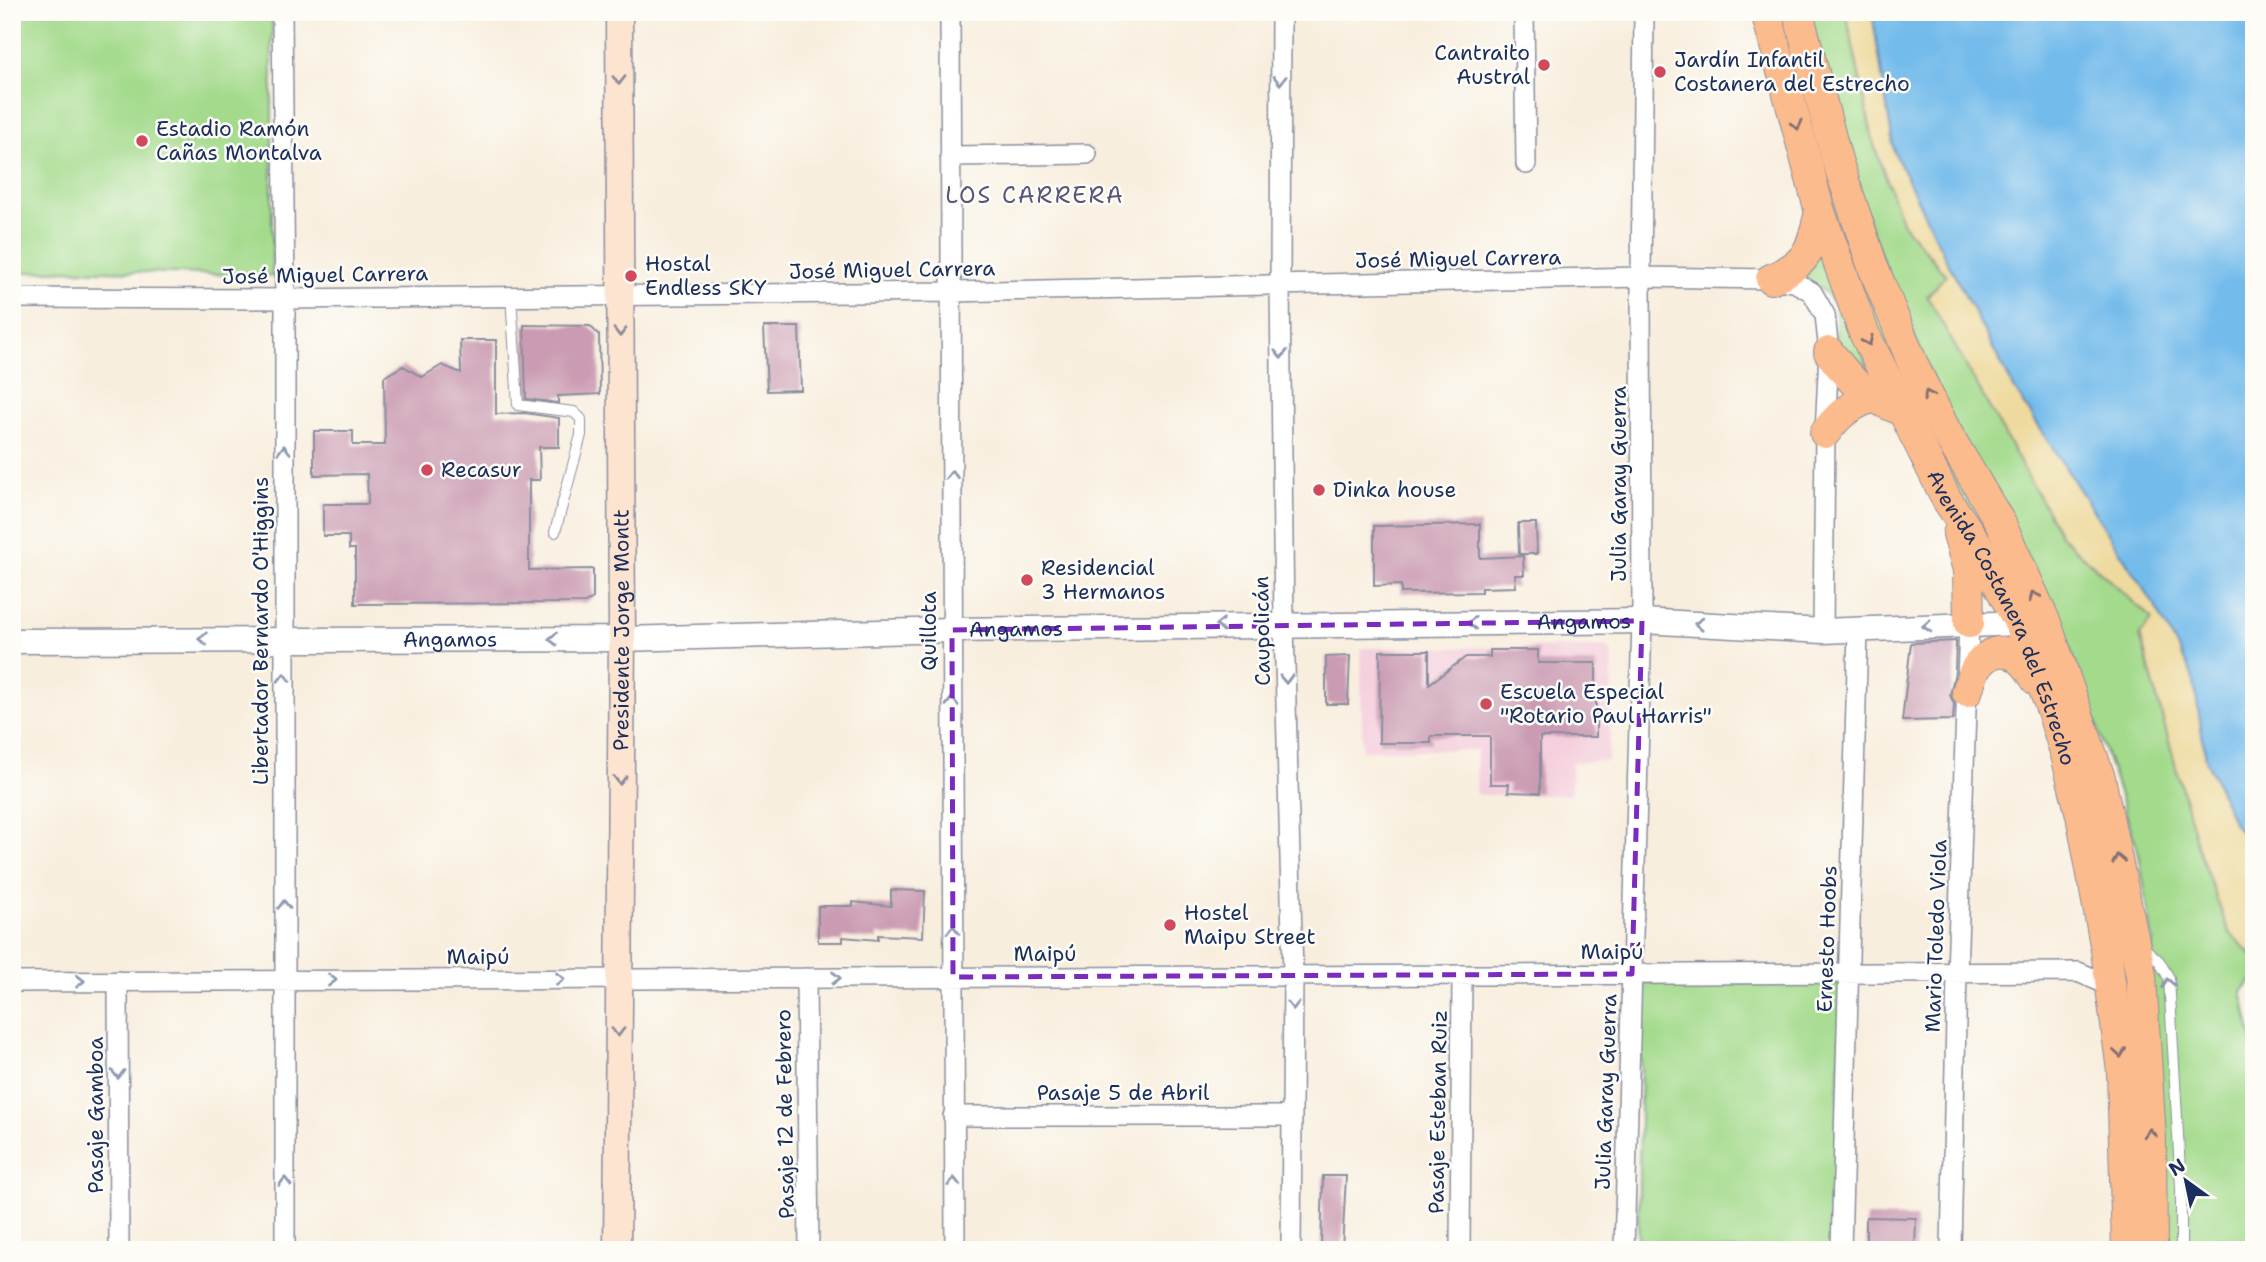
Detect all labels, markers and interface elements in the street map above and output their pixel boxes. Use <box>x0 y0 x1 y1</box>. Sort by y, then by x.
place label: Cantraito Austral <box>1434 39 1531 91</box>
place label: Jardín Infantil Costanera del Estrecho <box>1674 46 1910 98</box>
marker: Cantraito Austral <box>1536 57 1552 73</box>
marker: Jardín Infantil Costanera del Estrecho <box>1652 64 1668 80</box>
one-way arrow <box>1273 75 1288 86</box>
one-way arrow <box>611 76 627 86</box>
place label: Estadio Ramón Cañas Montalva <box>156 115 322 167</box>
one-way arrow <box>1789 119 1803 131</box>
marker: Estadio Ramón Cañas Montalva <box>134 133 150 149</box>
district label: LOS CARRERA <box>945 180 1125 210</box>
street label: José Miguel Carrera <box>1355 243 1561 275</box>
place label: Hostal Endless SKY <box>645 250 767 302</box>
street label: José Miguel Carrera <box>789 254 995 286</box>
street label: José Miguel Carrera <box>222 259 428 291</box>
marker: Hostal Endless SKY <box>623 268 639 284</box>
one-way arrow <box>612 328 628 338</box>
one-way arrow <box>1860 334 1874 346</box>
one-way arrow <box>1273 349 1289 360</box>
street label: Julia Garay Guerra <box>1605 386 1633 582</box>
one-way arrow <box>1923 390 1937 402</box>
one-way arrow <box>276 444 292 455</box>
place label: Recasur <box>441 456 522 484</box>
marker: Recasur <box>419 462 435 478</box>
street label: Avenida Costanera del Estrecho <box>1920 465 2082 768</box>
one-way arrow <box>944 469 960 479</box>
place label: Dinka house <box>1333 476 1456 504</box>
street label: Libertador Bernardo O'Higgins <box>247 477 275 785</box>
marker: Dinka house <box>1311 482 1327 498</box>
street label: Presidente Jorge Montt <box>607 509 636 751</box>
place label: Residencial 3 Hermanos <box>1041 554 1165 606</box>
marker: Residencial 3 Hermanos <box>1019 572 1035 588</box>
street label: Caupolicán <box>1247 576 1277 686</box>
street label: Quillota <box>915 591 943 671</box>
one-way arrow <box>2028 591 2042 603</box>
street label: Angamos <box>1536 607 1631 636</box>
street label: Angamos <box>968 615 1063 644</box>
one-way arrow <box>1466 615 1477 631</box>
one-way arrow <box>1694 617 1705 632</box>
one-way arrow <box>1214 618 1225 633</box>
one-way arrow <box>1921 618 1932 633</box>
street label: Angamos <box>403 625 497 654</box>
one-way arrow <box>198 631 208 647</box>
one-way arrow <box>548 631 558 647</box>
one-way arrow <box>276 672 292 682</box>
one-way arrow <box>1278 674 1293 685</box>
place label: Escuela Especial "Rotario Paul Harris" <box>1500 678 1712 730</box>
one-way arrow <box>944 696 960 707</box>
marker: Escuela Especial "Rotario Paul Harris" <box>1478 696 1494 712</box>
one-way arrow <box>612 776 628 786</box>
street label: Mario Toledo Viola <box>1919 839 1953 1033</box>
one-way arrow <box>2112 853 2127 865</box>
street label: Ernesto Hoobs <box>1810 865 1844 1013</box>
one-way arrow <box>276 899 292 910</box>
place label: Hostel Maipu Street <box>1184 899 1316 951</box>
marker: Hostel Maipu Street <box>1162 917 1178 933</box>
one-way arrow <box>945 924 961 934</box>
street label: Maipú <box>1581 938 1643 966</box>
street label: Maipú <box>1014 940 1076 968</box>
street label: Maipú <box>447 943 509 971</box>
one-way arrow <box>832 970 842 986</box>
one-way arrow <box>555 971 566 987</box>
one-way arrow <box>328 972 338 988</box>
one-way arrow <box>76 973 86 989</box>
one-way arrow <box>2161 977 2176 989</box>
street label: Julia Garay Guerra <box>1589 994 1623 1190</box>
one-way arrow <box>1285 1000 1301 1010</box>
street label: Pasaje 12 de Febrero <box>769 1009 801 1219</box>
street label: Pasaje Esteban Ruiz <box>1422 1010 1454 1214</box>
one-way arrow <box>610 1028 626 1038</box>
street label: Pasaje Gamboa <box>82 1037 110 1193</box>
one-way arrow <box>2113 1048 2128 1059</box>
one-way arrow <box>110 1069 126 1080</box>
street label: Pasaje 5 de Abril <box>1037 1079 1210 1107</box>
one-way arrow <box>2143 1127 2158 1138</box>
north arrow <box>2150 1146 2220 1216</box>
text: N <box>2164 1153 2190 1182</box>
one-way arrow <box>277 1176 293 1186</box>
one-way arrow <box>946 1176 962 1186</box>

